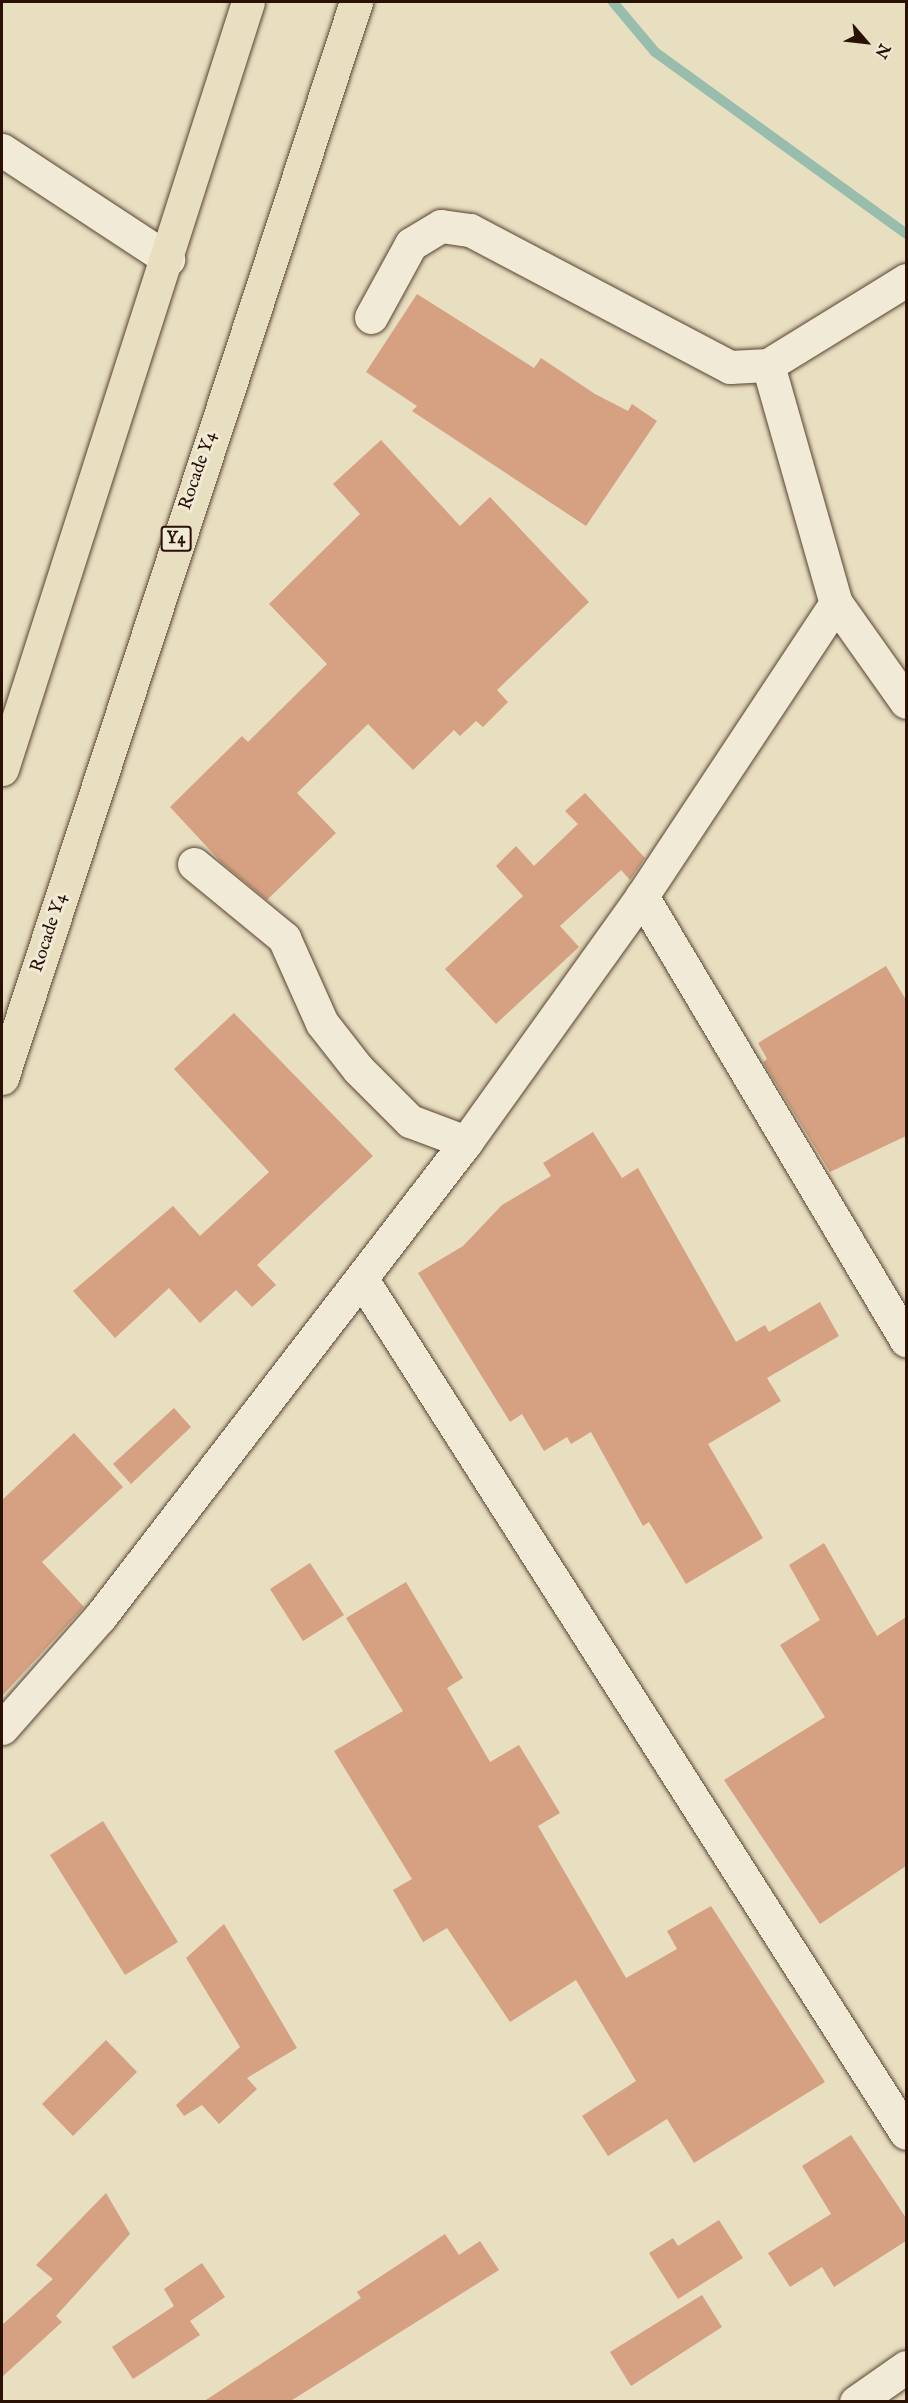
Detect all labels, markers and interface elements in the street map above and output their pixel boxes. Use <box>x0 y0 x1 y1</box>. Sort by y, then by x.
north arrow <box>836 12 896 72</box>
text: N <box>870 40 894 61</box>
street label: Rocade Y4 <box>175 429 223 513</box>
road number: Y4 <box>160 526 192 552</box>
street label: Rocade Y4 <box>27 891 73 975</box>

